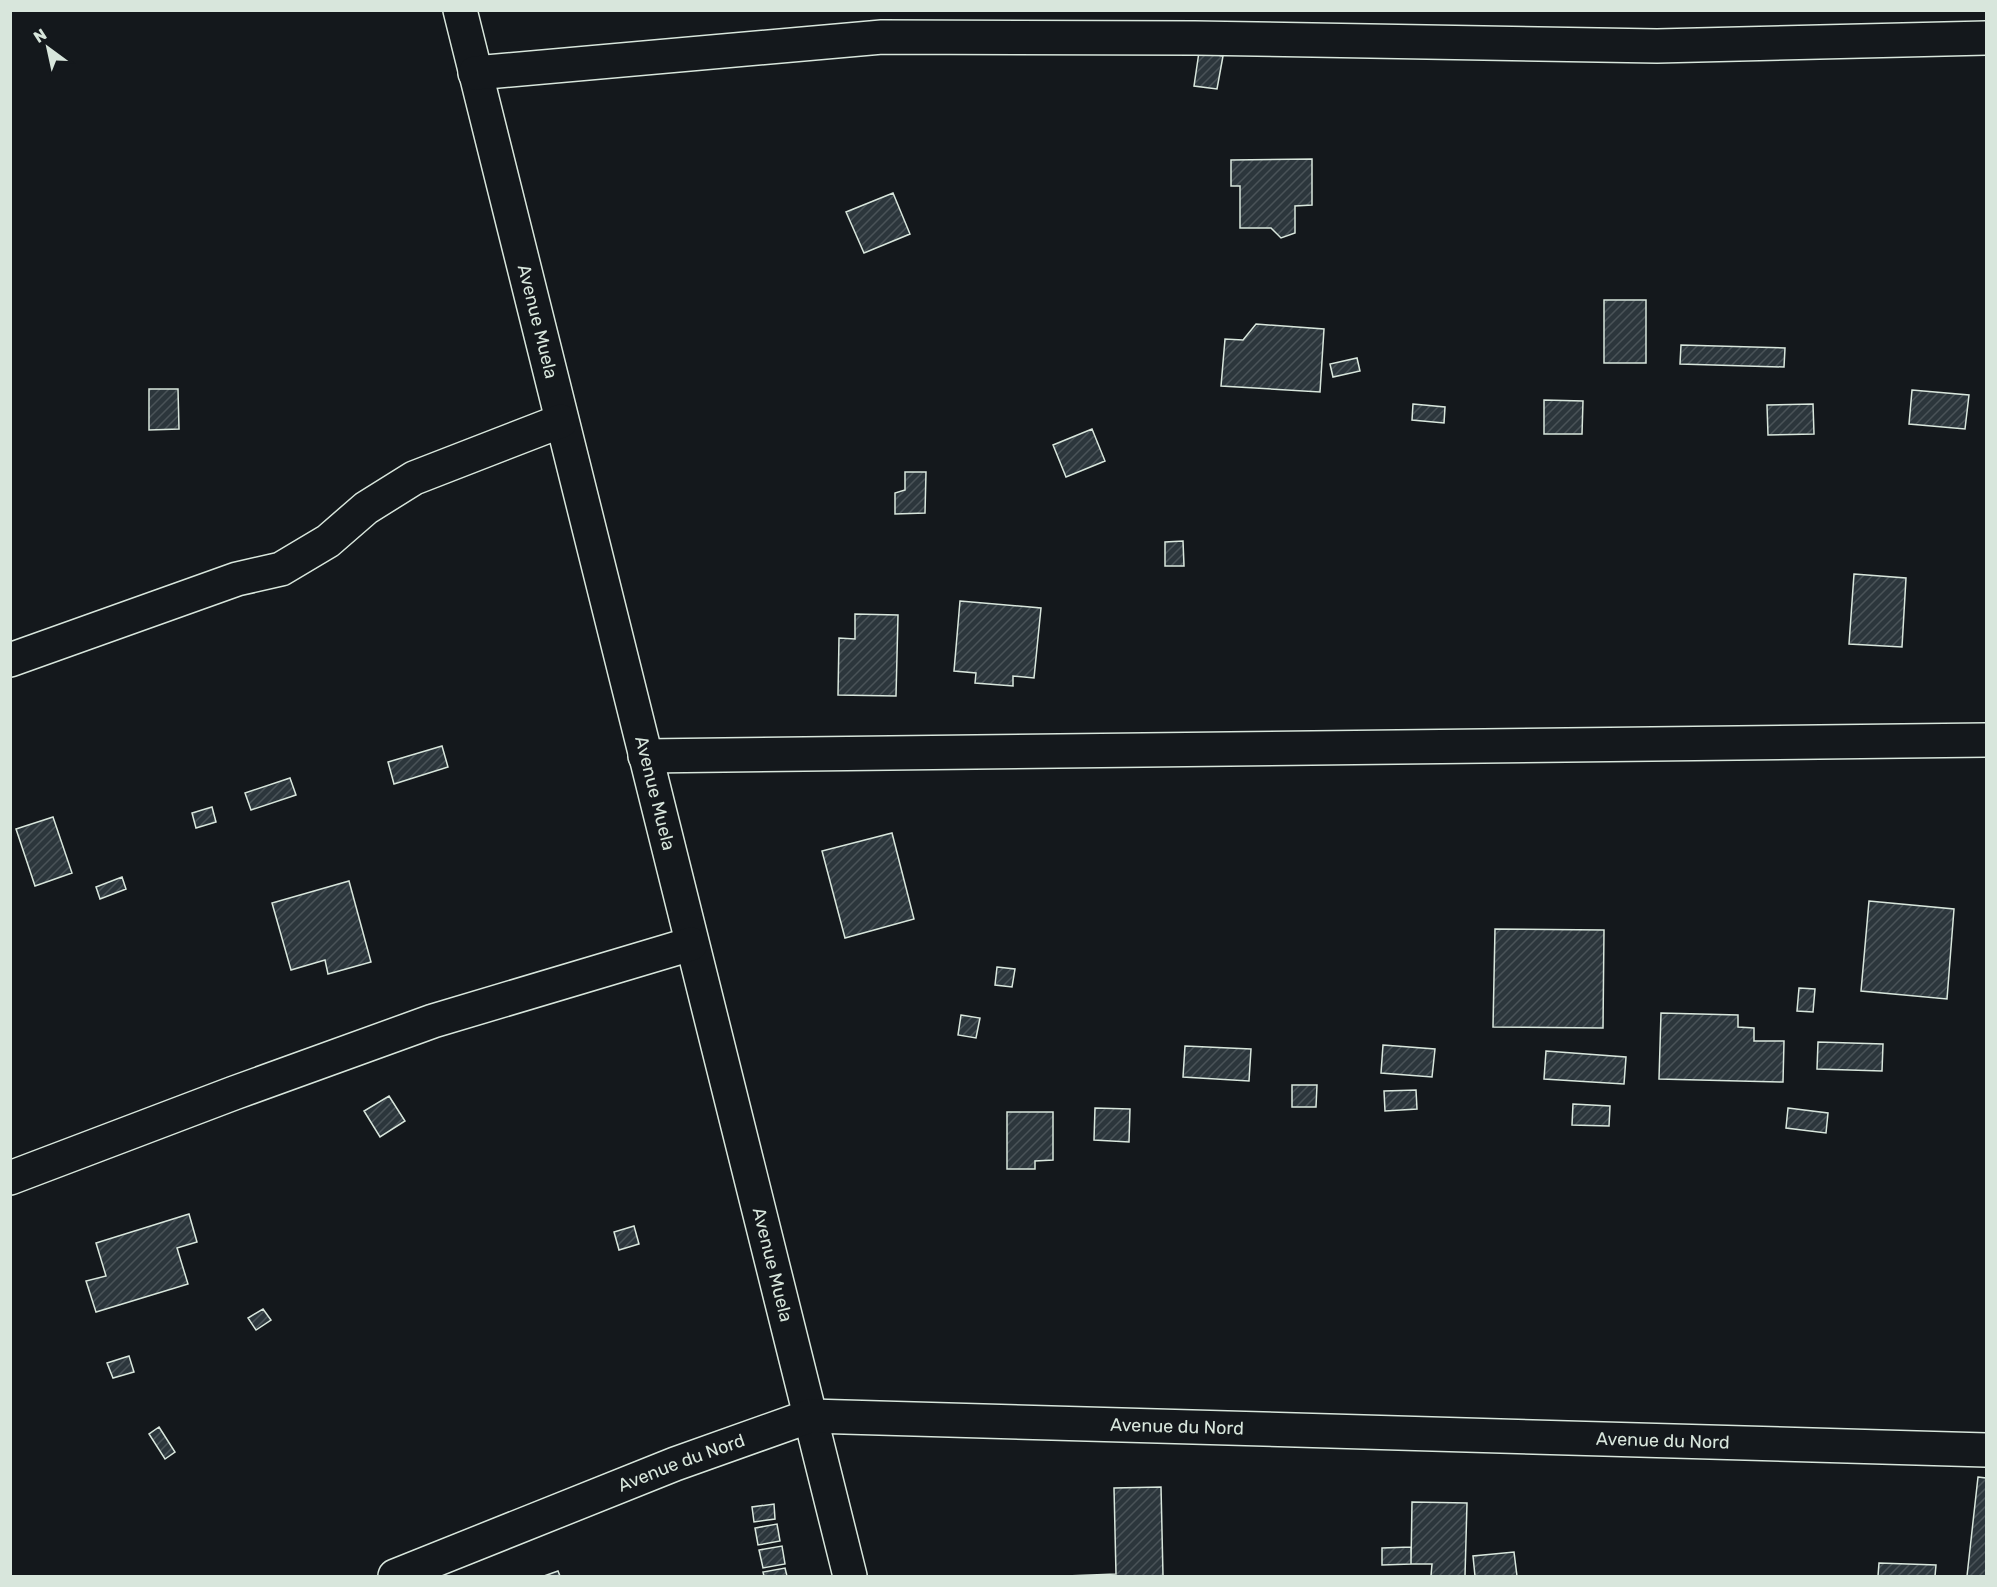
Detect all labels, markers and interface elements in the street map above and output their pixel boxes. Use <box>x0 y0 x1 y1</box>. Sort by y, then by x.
north arrow <box>18 18 78 78</box>
text: N <box>30 25 50 47</box>
street label: Avenue Muela <box>513 262 562 381</box>
street label: Avenue Muela <box>630 734 680 853</box>
street label: Avenue Muela <box>748 1205 797 1324</box>
street label: Avenue du Nord <box>1110 1414 1244 1440</box>
street label: Avenue du Nord <box>1596 1428 1730 1454</box>
street label: Avenue du Nord <box>615 1429 748 1497</box>

